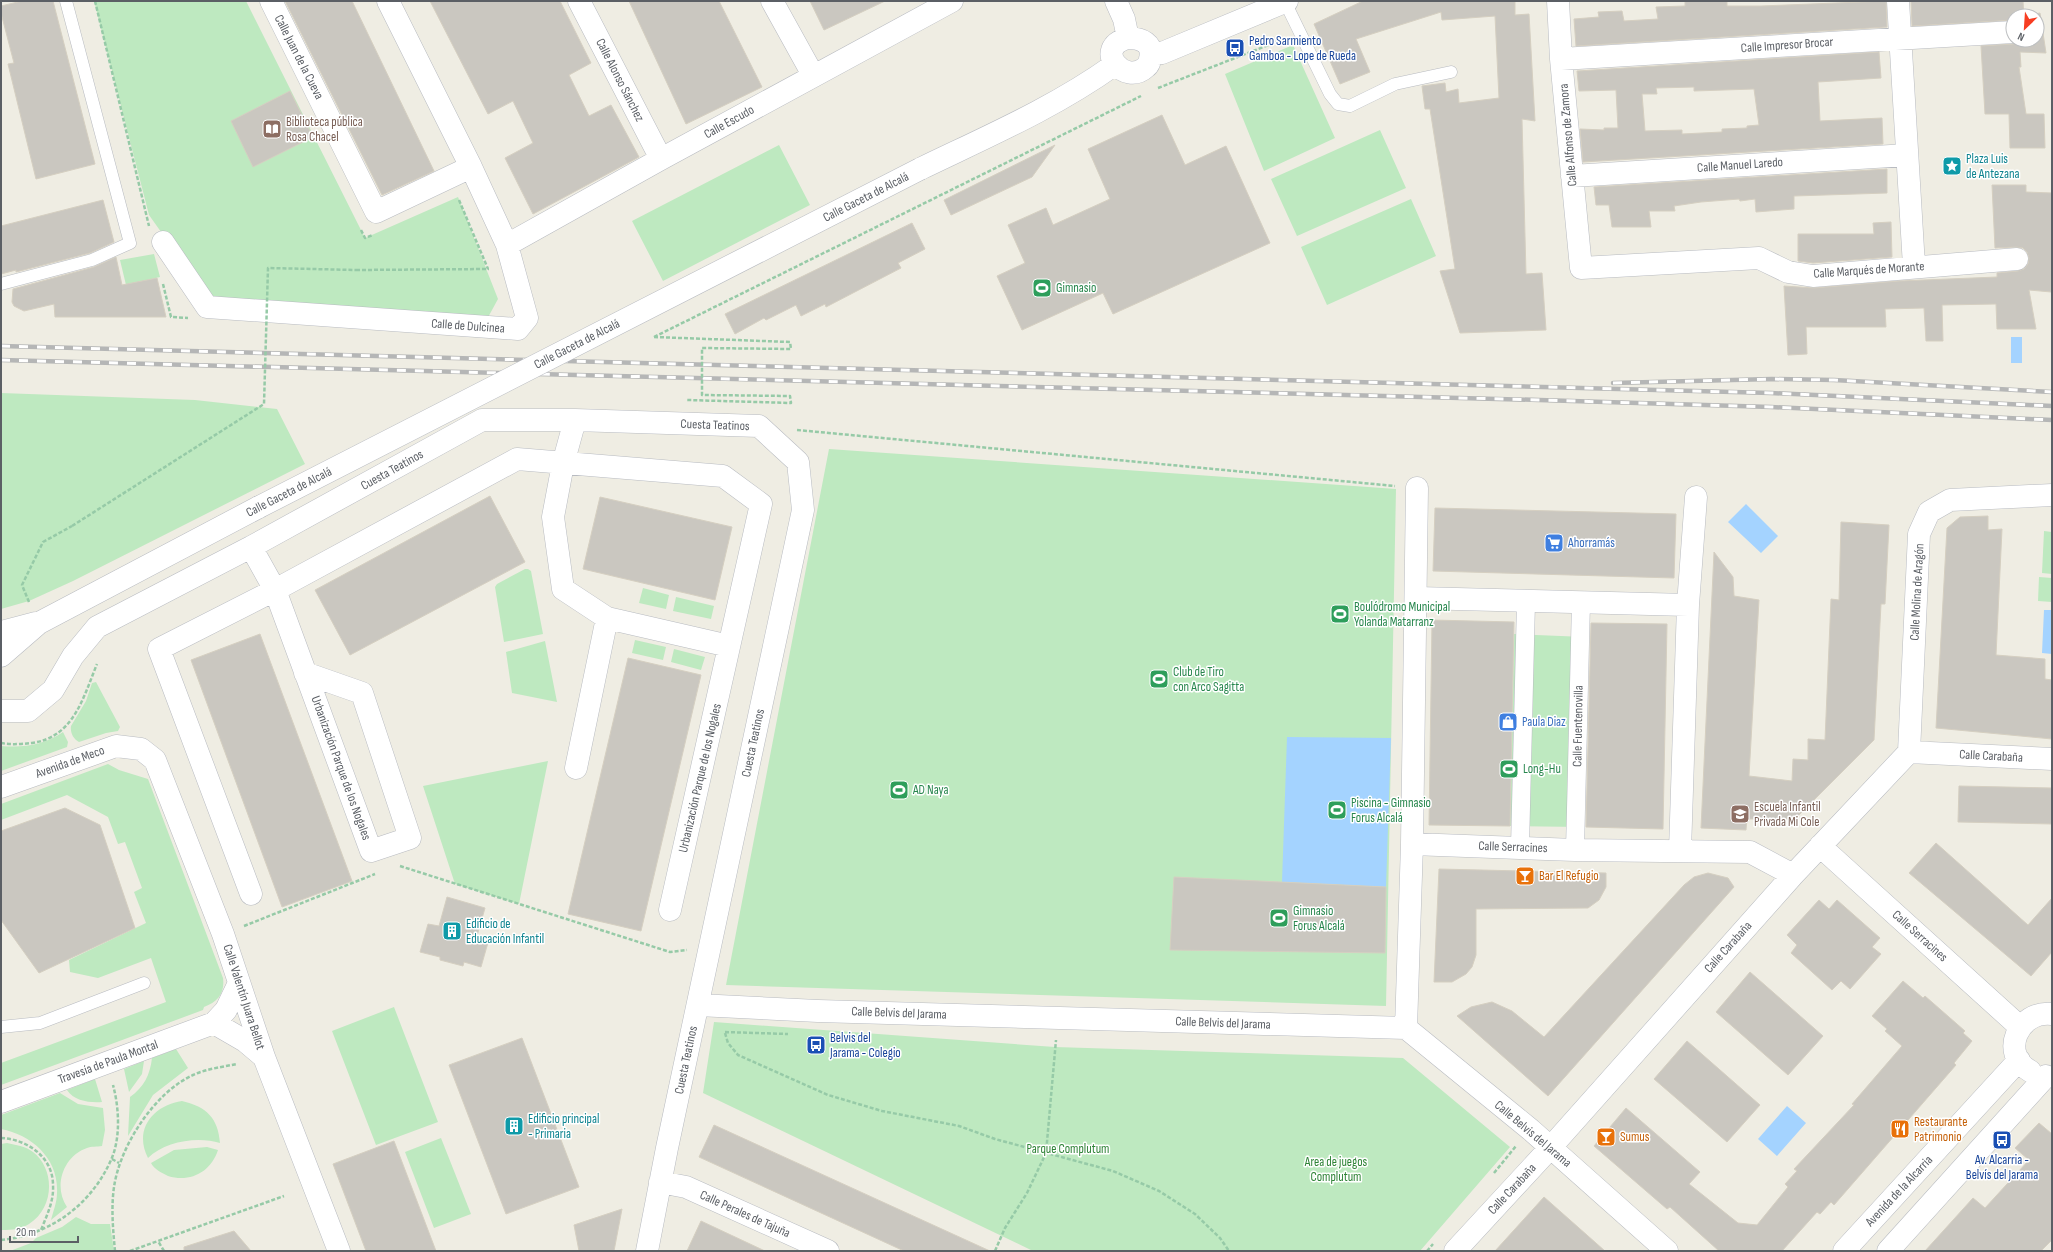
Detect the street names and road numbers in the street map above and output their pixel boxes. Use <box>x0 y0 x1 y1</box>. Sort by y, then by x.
street label: Calle Juan de la Cueva <box>271 12 327 102</box>
street label: Calle Impresor Brocar <box>1740 34 1834 56</box>
street label: Calle Alonso Sánchez <box>592 36 648 125</box>
street label: Calle Alfonso de Zamora <box>1556 83 1580 187</box>
street label: Calle Escudo <box>701 102 757 142</box>
street label: Calle Manuel Laredo <box>1697 154 1783 176</box>
street label: Calle Gaceta de Alcalá <box>820 168 912 226</box>
street label: Calle Marqués de Morante <box>1813 258 1925 282</box>
street label: Calle de Dulcinea <box>431 315 505 337</box>
street label: Calle Gaceta de Alcalá <box>531 315 623 373</box>
street label: Cuesta Teatinos <box>680 416 750 434</box>
street label: Cuesta Teatinos <box>358 446 426 494</box>
street label: Calle Gaceta de Alcalá <box>243 463 335 521</box>
street label: Calle Molina de Aragón <box>1906 543 1928 641</box>
street label: Calle Fuentenovilla <box>1569 685 1587 767</box>
street label: Urbanización Parque de los Nogales <box>307 694 375 843</box>
street label: Urbanización Parque de los Nogales <box>675 702 725 854</box>
street label: Cuesta Teatinos <box>738 707 768 779</box>
street label: Avenida de Meco <box>32 742 107 782</box>
street label: Calle Carabaña <box>1959 746 2023 766</box>
street label: Calle Serracines <box>1478 838 1548 856</box>
street label: Calle Serracines <box>1889 907 1951 965</box>
street label: Calle Carabaña <box>1701 918 1755 976</box>
street label: Calle Valentín Juara Bellot <box>219 942 269 1052</box>
street label: Calle Belvis del Jarama <box>851 1003 947 1023</box>
street label: Calle Belvis del Jarama <box>1175 1013 1271 1033</box>
street label: Cuesta Teatinos <box>671 1024 701 1096</box>
street label: Travesía de Paula Montal <box>56 1037 160 1087</box>
street label: Calle Belvis del Jarama <box>1491 1097 1575 1171</box>
street label: Avenida de la Alcarria <box>1861 1152 1936 1231</box>
street label: Calle Carabaña <box>1484 1160 1540 1218</box>
street label: Calle Perales de Tajuña <box>697 1187 793 1241</box>

